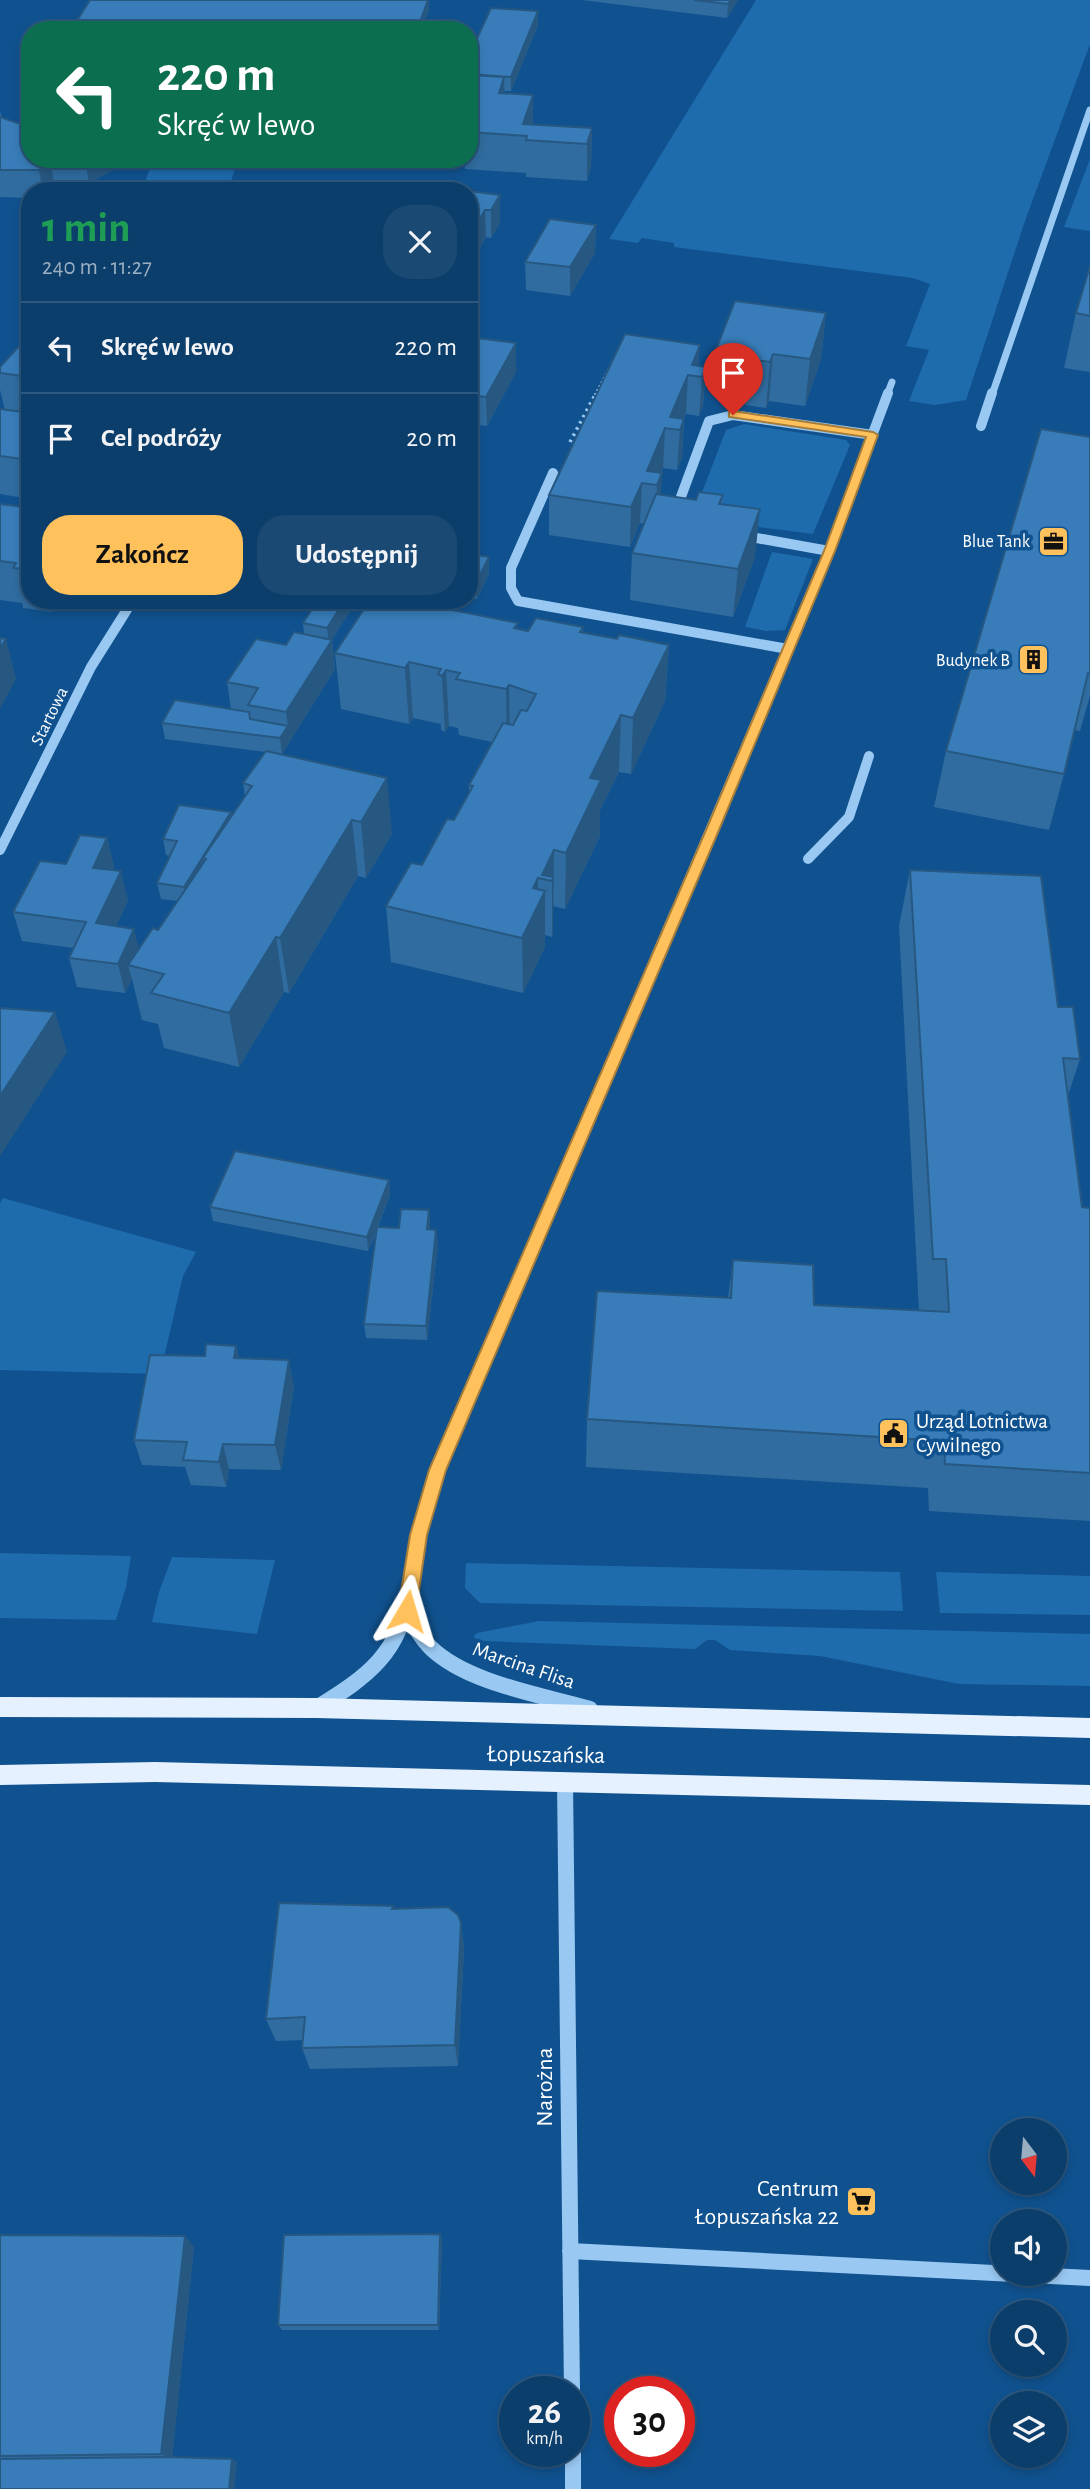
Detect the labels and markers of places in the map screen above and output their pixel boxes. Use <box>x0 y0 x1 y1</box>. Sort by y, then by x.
pin <box>703 343 763 415</box>
office icon: Blue Tank <box>1036 524 1070 558</box>
place label: Blue Tank <box>962 533 1031 551</box>
building icon: Budynek B <box>1016 643 1050 677</box>
place label: Budynek B <box>936 652 1010 670</box>
place label: Urząd Lotnictwa Cywilnego <box>916 1411 1048 1456</box>
public building icon: Urząd Lotnictwa Cywilnego <box>876 1416 910 1450</box>
place label: Centrum Łopuszańska 22 <box>695 2177 839 2229</box>
supermarket icon: Centrum Łopuszańska 22 <box>845 2185 879 2219</box>

